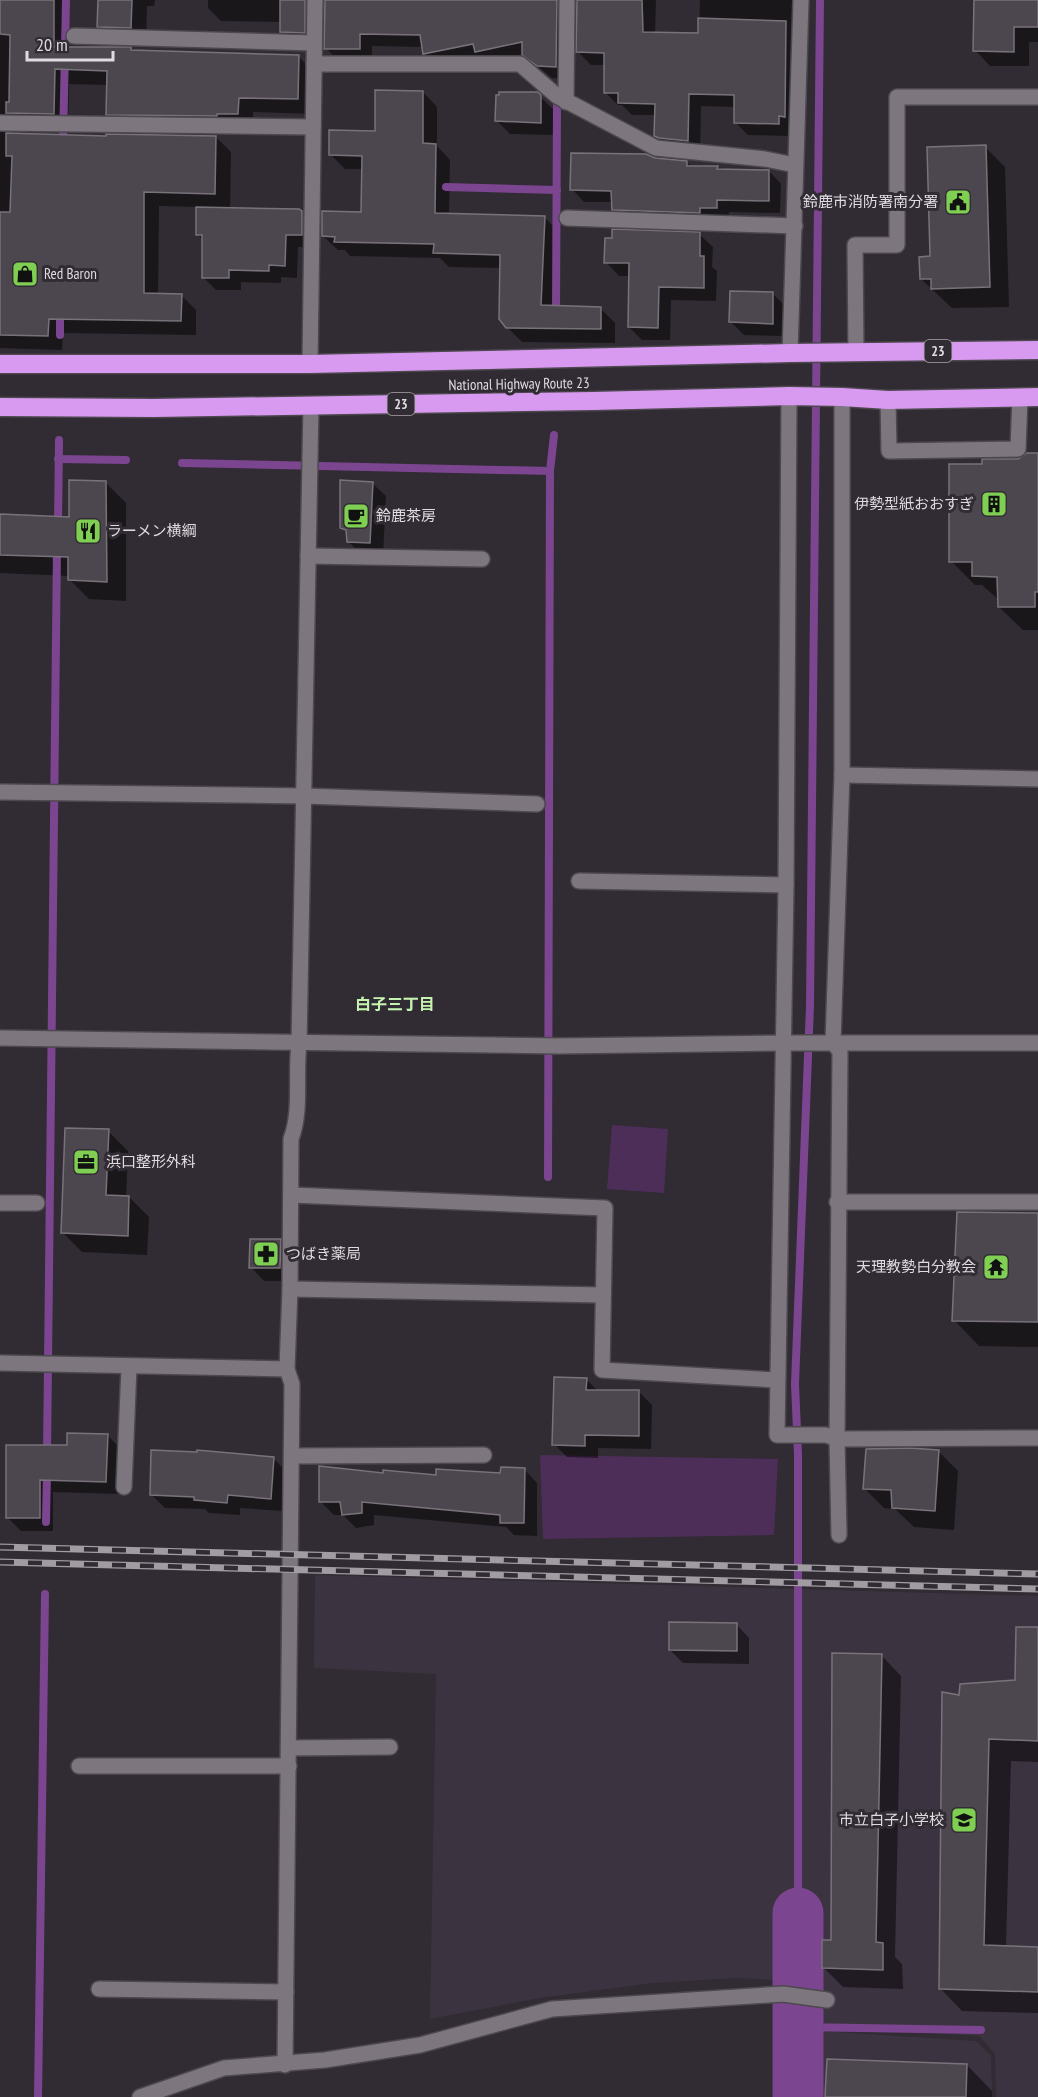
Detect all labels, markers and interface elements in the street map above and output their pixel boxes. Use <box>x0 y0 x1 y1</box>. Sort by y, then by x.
scale bar <box>27 24 112 62</box>
text: 20 m <box>36 33 68 56</box>
public building icon: 鈴鹿市消防署南分署 <box>943 187 973 217</box>
place label: 鈴鹿市消防署南分署 <box>803 192 938 211</box>
shop icon: Red Baron <box>10 259 40 289</box>
place label: Red Baron <box>44 264 97 283</box>
road number: 23 <box>924 340 952 362</box>
street label: National Highway Route 23 <box>448 373 590 394</box>
road number: 23 <box>388 393 414 415</box>
building icon: 伊勢型紙おおすぎ <box>979 489 1009 519</box>
place label: 伊勢型紙おおすぎ <box>854 494 974 513</box>
cafe icon: 鈴鹿茶房 <box>341 501 371 531</box>
place label: 鈴鹿茶房 <box>376 506 436 525</box>
restaurant icon: ラーメン横綱 <box>73 516 103 546</box>
place label: ラーメン横綱 <box>107 521 196 540</box>
district label: 白子三丁目 <box>355 994 435 1014</box>
office icon: 浜口整形外科 <box>71 1147 101 1177</box>
place label: 浜口整形外科 <box>106 1152 196 1171</box>
pharmacy icon: つばき薬局 <box>251 1239 281 1269</box>
place label: つばき薬局 <box>286 1244 361 1263</box>
temple icon: 天理教勢白分教会 <box>981 1252 1011 1282</box>
place label: 天理教勢白分教会 <box>856 1257 976 1276</box>
school or university icon: 市立白子小学校 <box>949 1805 979 1835</box>
place label: 市立白子小学校 <box>839 1810 944 1829</box>

